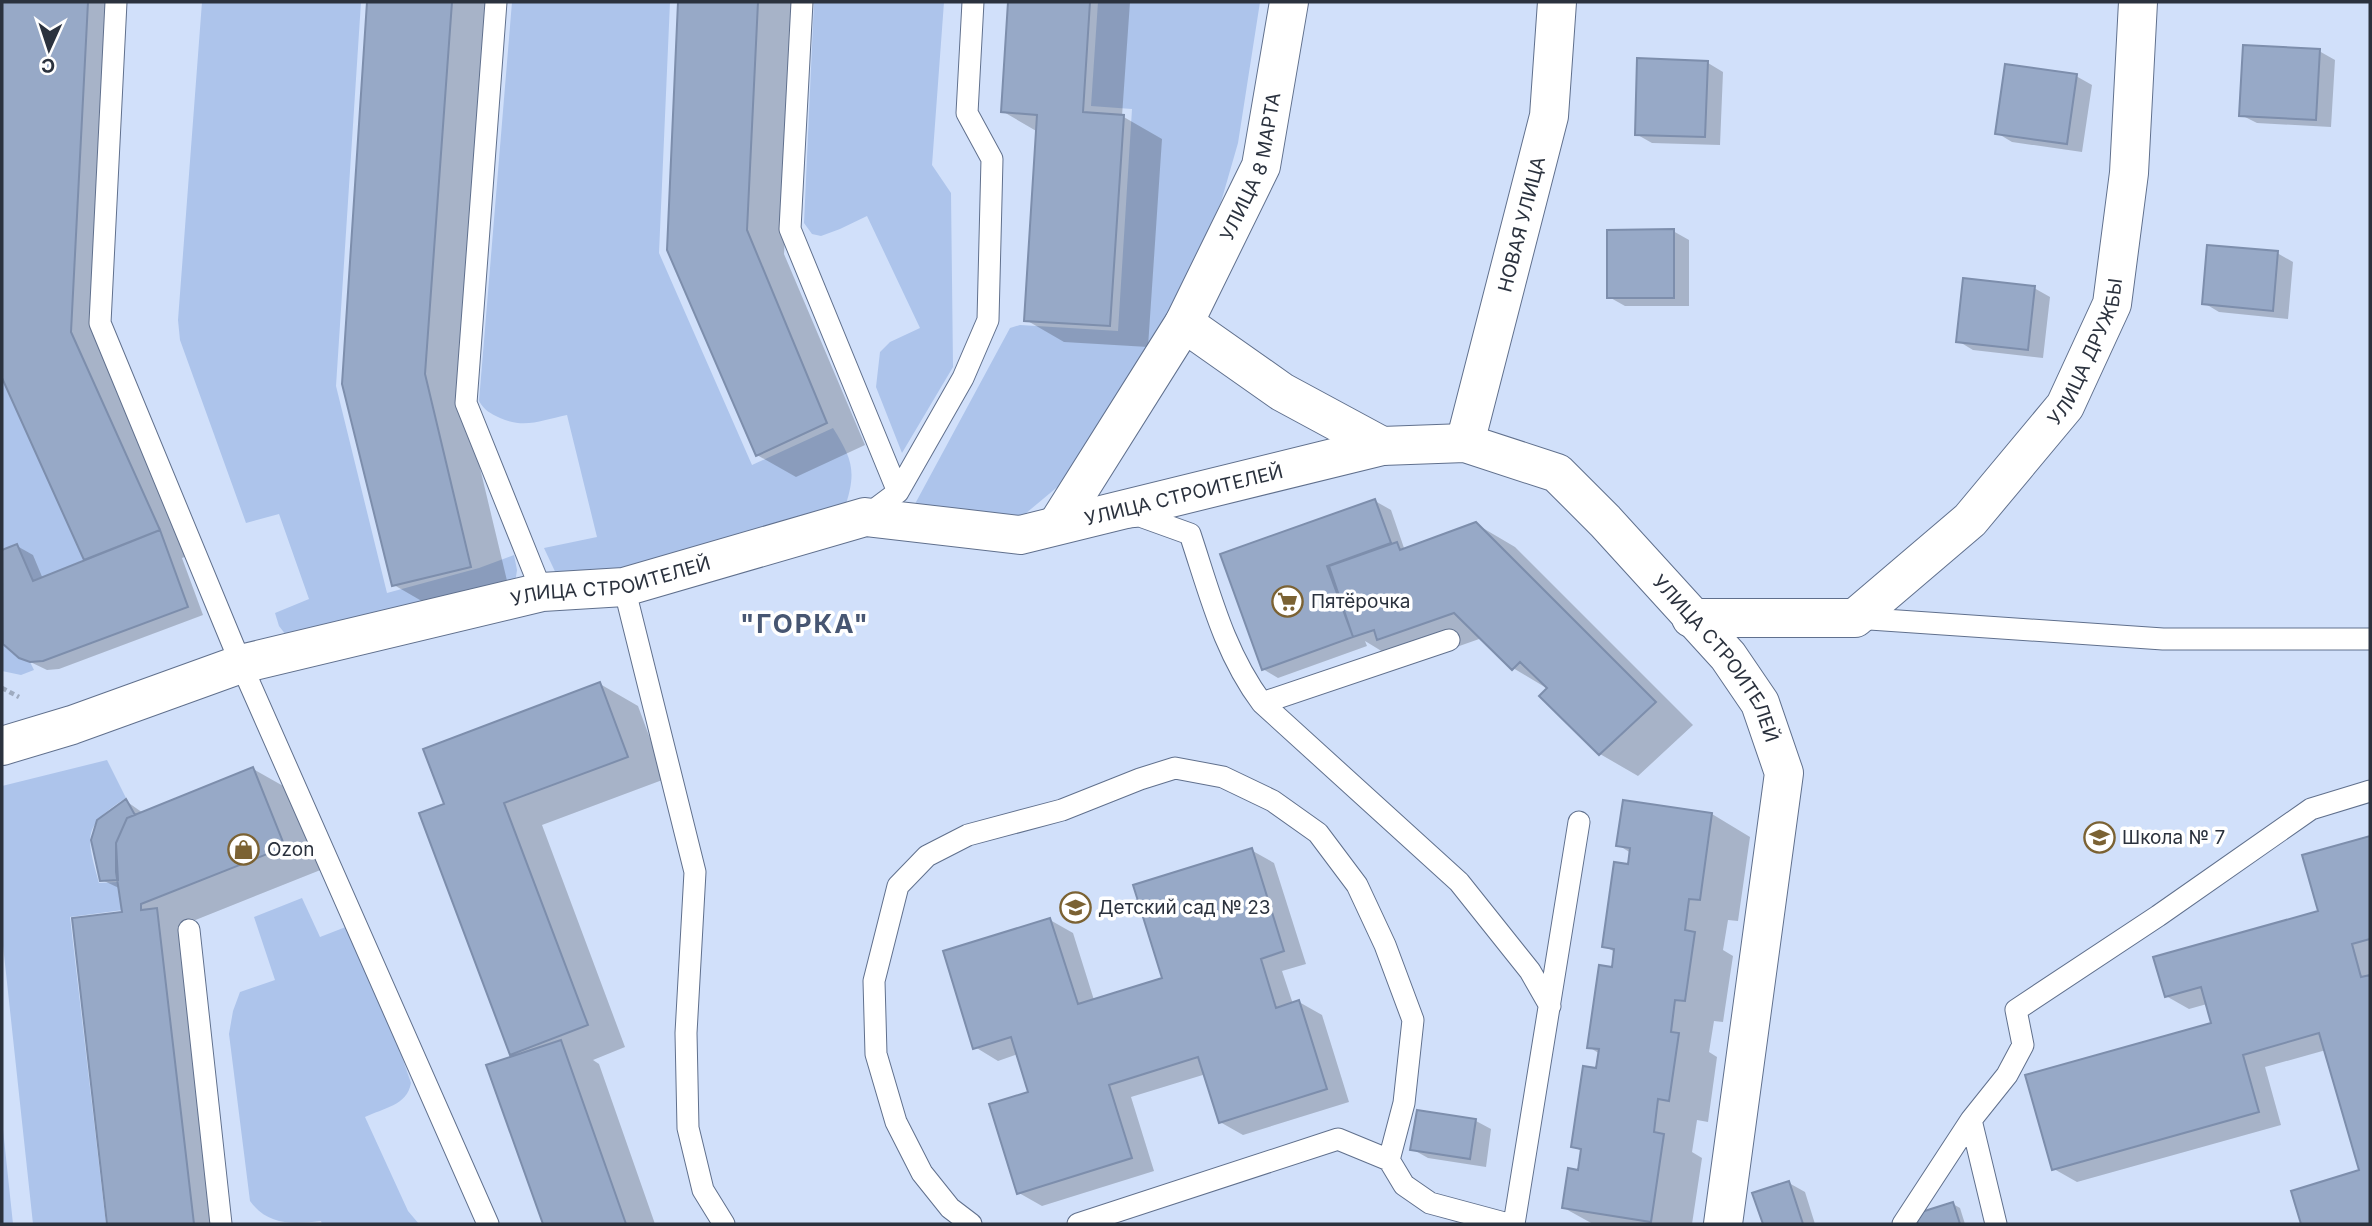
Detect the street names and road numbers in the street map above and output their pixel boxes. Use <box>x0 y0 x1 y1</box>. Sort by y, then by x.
street label: УЛИЦА 8 МАРТА <box>1215 91 1285 244</box>
street label: НОВАЯ УЛИЦА <box>1493 154 1550 294</box>
street label: УЛИЦА ДРУЖБЫ <box>2043 277 2127 430</box>
street label: УЛИЦА СТРОИТЕЛЕЙ <box>1082 458 1285 530</box>
street label: УЛИЦА СТРОИТЕЛЕЙ <box>508 550 713 611</box>
street label: УЛИЦА СТРОИТЕЛЕЙ <box>1648 570 1785 745</box>

